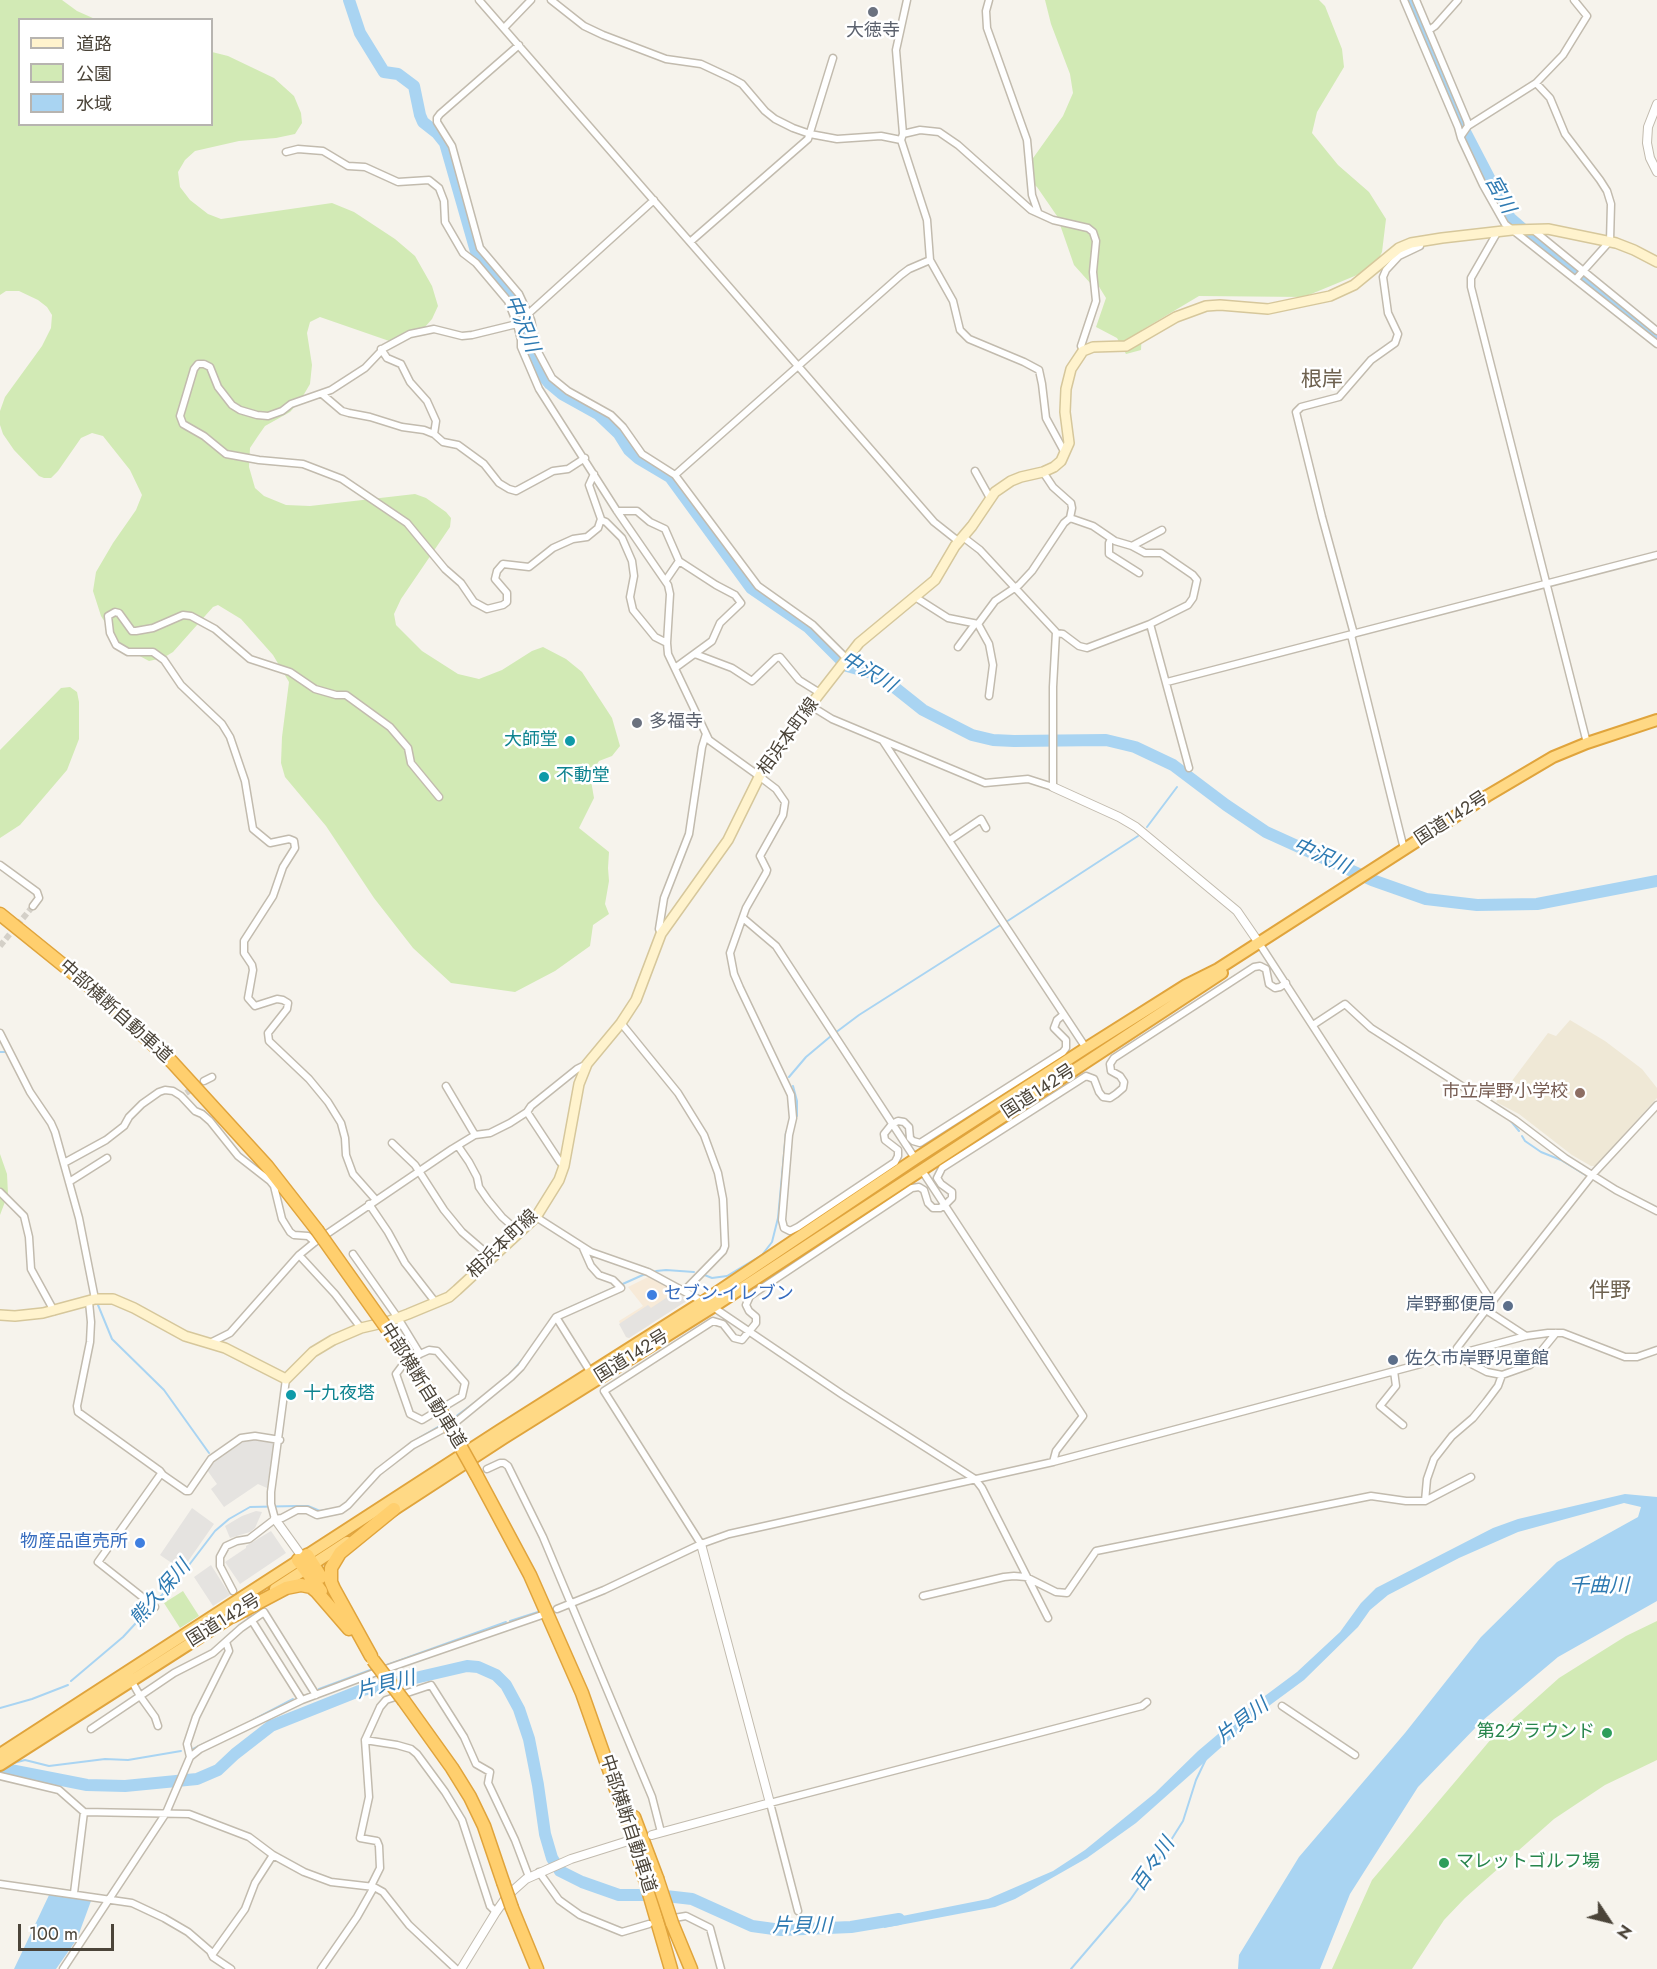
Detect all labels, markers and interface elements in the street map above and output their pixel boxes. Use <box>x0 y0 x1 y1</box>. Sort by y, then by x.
marker: 大徳寺 <box>866 5 880 19</box>
legend <box>18 18 213 126</box>
place label: 大徳寺 <box>846 21 900 43</box>
text: 道路 <box>76 31 112 57</box>
text: 公園 <box>76 61 112 87</box>
text: 水域 <box>76 91 112 117</box>
water label: 宮川 <box>1479 172 1519 218</box>
water label: 中沢川 <box>499 292 543 356</box>
district label: 根岸 <box>1301 368 1343 394</box>
water label: 中沢川 <box>836 647 900 699</box>
street label: 相浜本町線 <box>754 694 824 780</box>
place label: 多福寺 <box>649 712 703 734</box>
marker: 多福寺 <box>630 716 644 730</box>
place label: 大師堂 <box>504 730 558 752</box>
marker: 大師堂 <box>563 734 577 748</box>
place label: 不動堂 <box>556 766 610 788</box>
marker: 不動堂 <box>537 770 551 784</box>
street label: 国道142号 <box>1411 787 1493 851</box>
water label: 中沢川 <box>1289 834 1353 880</box>
street label: 中部横断自動車道 <box>54 956 176 1068</box>
street label: 国道142号 <box>998 1060 1080 1124</box>
place label: 市立岸野小学校 <box>1442 1082 1568 1104</box>
marker: 市立岸野小学校 <box>1573 1086 1587 1100</box>
street label: 相浜本町線 <box>463 1206 543 1284</box>
district label: 伴野 <box>1589 1279 1631 1305</box>
place label: セブン-イレブン <box>664 1284 794 1306</box>
marker: セブン-イレブン <box>645 1288 659 1302</box>
place label: 岸野郵便局 <box>1406 1295 1496 1317</box>
marker: 岸野郵便局 <box>1501 1299 1515 1313</box>
street label: 中部横断自動車道 <box>375 1319 469 1453</box>
street label: 国道142号 <box>591 1326 673 1388</box>
place label: 佐久市岸野児童館 <box>1405 1349 1549 1371</box>
marker: 佐久市岸野児童館 <box>1386 1353 1400 1367</box>
place label: 十九夜塔 <box>303 1384 375 1406</box>
marker: 十九夜塔 <box>284 1388 298 1402</box>
place label: 物産品直売所 <box>20 1532 128 1554</box>
marker: 物産品直売所 <box>133 1536 147 1550</box>
water label: 熊久保川 <box>126 1556 196 1632</box>
water label: 千曲川 <box>1569 1575 1629 1599</box>
street label: 国道142号 <box>183 1590 265 1652</box>
water label: 片貝川 <box>354 1667 418 1705</box>
water label: 片貝川 <box>1212 1694 1274 1750</box>
place label: 第2グラウンド <box>1477 1722 1595 1744</box>
marker: 第2グラウンド <box>1600 1726 1614 1740</box>
street label: 中部横断自動車道 <box>594 1752 660 1896</box>
water label: 百々川 <box>1127 1833 1181 1897</box>
place label: マレットゴルフ場 <box>1456 1852 1600 1874</box>
marker: マレットゴルフ場 <box>1437 1856 1451 1870</box>
north arrow <box>1579 1891 1639 1951</box>
scale bar <box>21 1912 117 1950</box>
water label: 片貝川 <box>772 1915 832 1939</box>
text: N <box>1611 1920 1637 1943</box>
text: 100 m <box>29 1921 78 1947</box>

